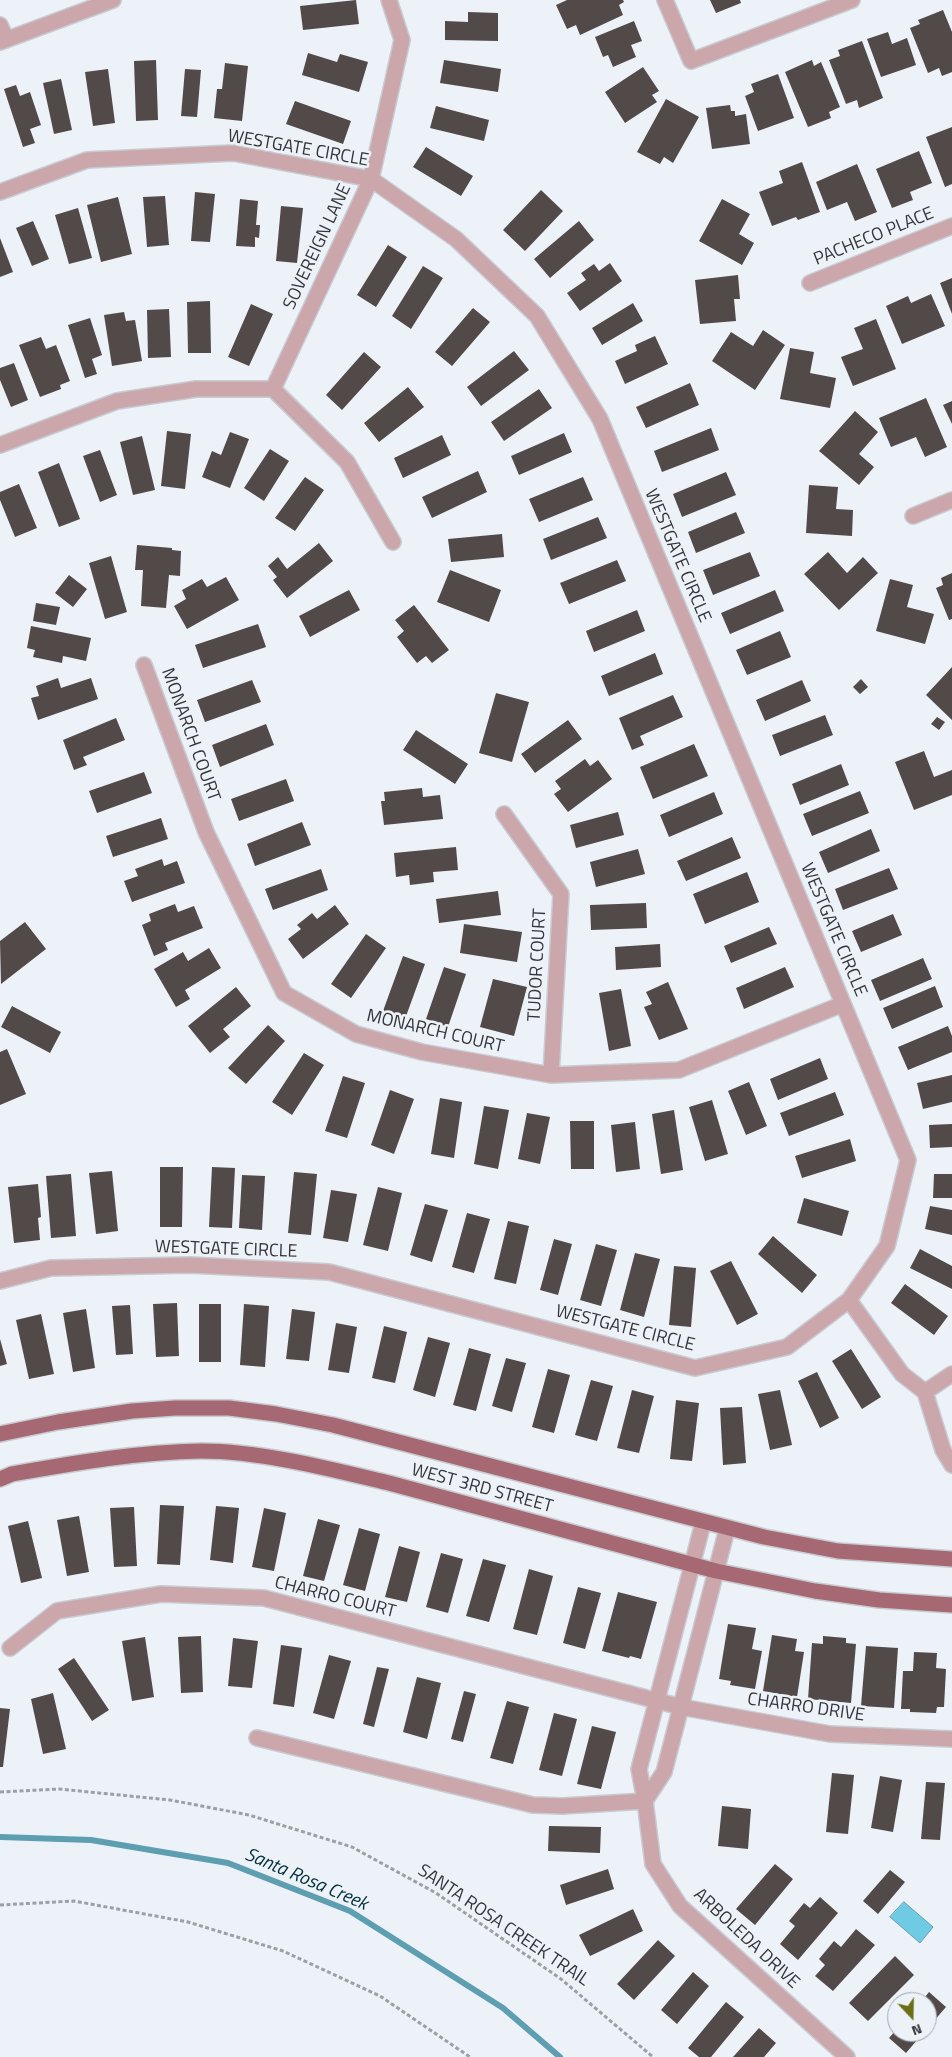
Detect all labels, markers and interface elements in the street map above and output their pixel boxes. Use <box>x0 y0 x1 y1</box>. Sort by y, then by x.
street label: WESTGATE CIRCLE <box>226 126 370 172</box>
street label: SOVEREIGN LANE <box>279 181 357 313</box>
street label: PACHECO PLACE <box>811 203 937 271</box>
street label: WESTGATE CIRCLE <box>639 486 715 626</box>
street label: MONARCH COURT <box>156 665 224 805</box>
street label: WESTGATE CIRCLE <box>795 860 871 1000</box>
street label: TUDOR COURT <box>524 908 552 1022</box>
street label: MONARCH COURT <box>364 1006 506 1058</box>
street label: WESTGATE CIRCLE <box>154 1237 298 1263</box>
street label: WESTGATE CIRCLE <box>553 1301 697 1357</box>
street label: WEST 3RD STREET <box>409 1460 555 1518</box>
street label: CHARRO COURT <box>272 1573 398 1623</box>
street label: CHARRO DRIVE <box>746 1689 866 1727</box>
water label: Santa Rosa Creek <box>241 1844 371 1916</box>
street label: SANTA ROSA CREEK TRAIL <box>413 1861 593 1991</box>
street label: ARBOLEDA DRIVE <box>689 1884 803 1994</box>
north arrow <box>887 1992 937 2042</box>
text: N <box>909 2019 925 2042</box>

